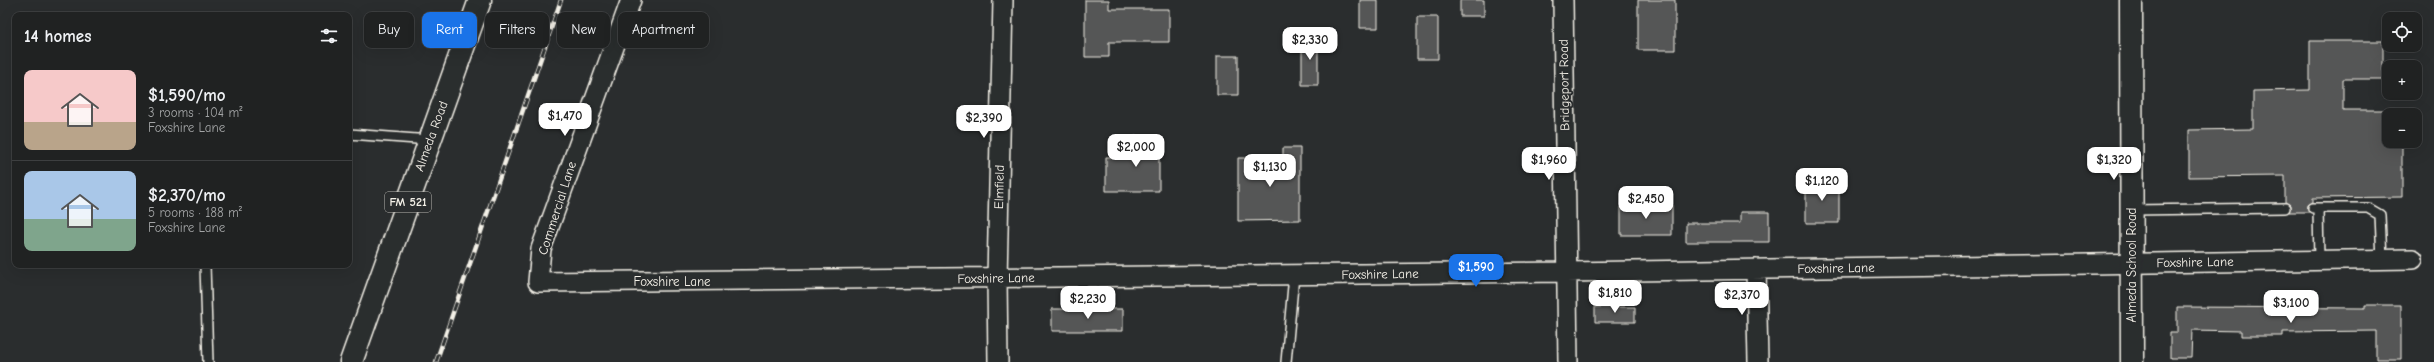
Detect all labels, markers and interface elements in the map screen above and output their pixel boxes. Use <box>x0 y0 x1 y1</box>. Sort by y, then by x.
chip: Buy <box>364 12 414 48</box>
chip: Rent <box>422 12 477 48</box>
chip: Filters <box>485 12 549 48</box>
chip: New <box>557 12 610 48</box>
chip: Apartment <box>618 12 709 48</box>
map controls <box>2382 12 2422 148</box>
button: locate <box>2382 12 2422 52</box>
icon: filters <box>318 25 340 47</box>
text: 14 homes <box>24 27 91 46</box>
pin: $2,330 <box>1277 27 1343 61</box>
text: $2,330 <box>1291 32 1329 47</box>
street label: Bridgeport Road <box>1556 39 1572 131</box>
button: + <box>2382 60 2422 100</box>
icon: home <box>56 86 104 134</box>
text: $1,590/mo <box>148 86 226 105</box>
street label: Almeda Road <box>411 99 451 173</box>
pin: $1,470 <box>532 103 598 137</box>
text: 3 rooms · 104 m² <box>148 105 242 120</box>
pin: $2,390 <box>951 105 1017 139</box>
text: $1,470 <box>548 108 582 123</box>
button: − <box>2382 108 2422 148</box>
text: $2,390 <box>965 110 1003 125</box>
text: Foxshire Lane <box>148 120 225 135</box>
pin: $2,000 <box>1103 134 1169 168</box>
text: $2,000 <box>1116 139 1156 154</box>
pin: $1,960 <box>1516 147 1582 181</box>
pin: $1,320 <box>2081 147 2147 181</box>
text: $1,960 <box>1531 152 1567 167</box>
text: $1,320 <box>2096 152 2132 167</box>
pin: $1,130 <box>1237 154 1303 188</box>
street label: Commercial Lane <box>535 159 579 257</box>
text: $1,130 <box>1253 159 1287 174</box>
street label: Elmfield <box>991 165 1007 209</box>
pin: $1,120 <box>1789 168 1855 202</box>
text: $1,120 <box>1805 173 1839 188</box>
text: $2,370/mo <box>148 186 225 205</box>
pin: $2,450 <box>1613 186 1679 220</box>
icon: home <box>56 187 104 235</box>
text: $2,450 <box>1627 191 1665 206</box>
road number: FM 521 <box>385 192 431 212</box>
text: 5 rooms · 188 m² <box>148 205 242 220</box>
street label: Almeda School Road <box>2124 207 2139 323</box>
text: Foxshire Lane <box>148 220 225 235</box>
pin: $1,590 <box>1443 254 1509 288</box>
street label: Foxshire Lane <box>2156 254 2234 270</box>
text: $1,590 <box>1458 259 1494 274</box>
street label: Foxshire Lane <box>1797 260 1875 276</box>
street label: Foxshire Lane <box>1341 266 1419 282</box>
street label: Foxshire Lane <box>957 270 1035 286</box>
street label: Foxshire Lane <box>633 274 711 289</box>
pin: $1,810 <box>1582 280 1648 314</box>
pin: $2,370 <box>1709 282 1775 316</box>
text: $1,810 <box>1598 285 1632 300</box>
pin: $2,230 <box>1055 286 1121 320</box>
text: $2,370 <box>1724 287 1760 302</box>
pin: $3,100 <box>2258 290 2324 324</box>
text: $2,230 <box>1069 291 1107 306</box>
text: $3,100 <box>2273 295 2309 310</box>

